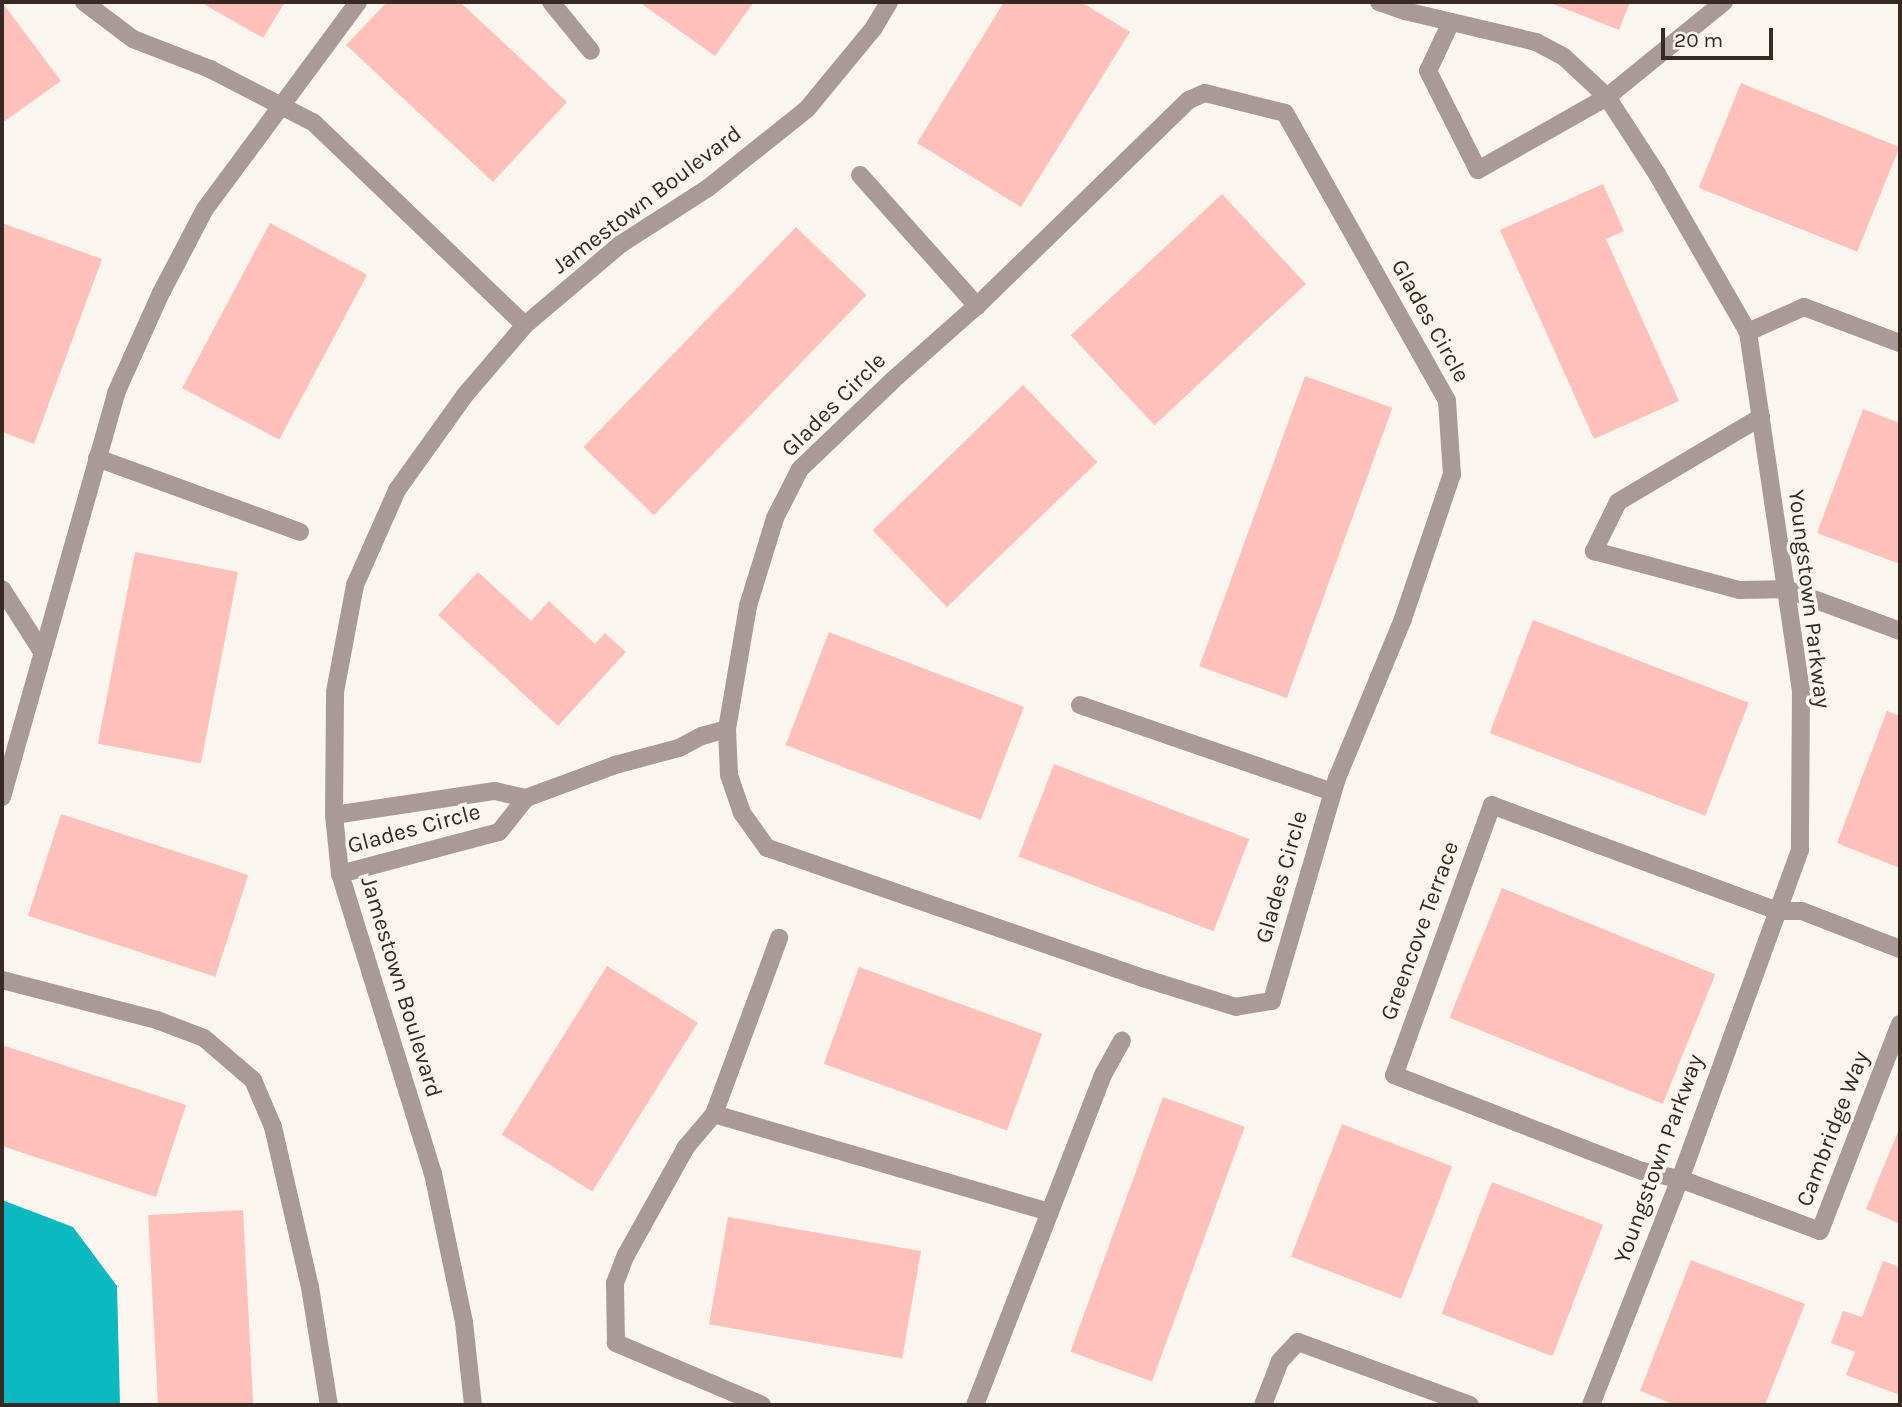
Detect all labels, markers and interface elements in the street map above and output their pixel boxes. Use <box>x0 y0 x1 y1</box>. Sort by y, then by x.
scale bar <box>1664 14 1776 58</box>
text: 20 m <box>1674 28 1723 52</box>
street label: Jamestown Boulevard <box>547 120 747 280</box>
street label: Glades Circle <box>1385 255 1475 387</box>
street label: Glades Circle <box>776 347 892 463</box>
street label: Youngstown Parkway <box>1782 488 1836 710</box>
street label: Glades Circle <box>345 798 483 860</box>
street label: Glades Circle <box>1250 808 1314 946</box>
street label: Greencove Terrace <box>1375 838 1465 1024</box>
street label: Jamestown Boulevard <box>354 873 448 1101</box>
street label: Cambridge Way <box>1791 1047 1875 1211</box>
street label: Youngstown Parkway <box>1608 1051 1710 1267</box>

